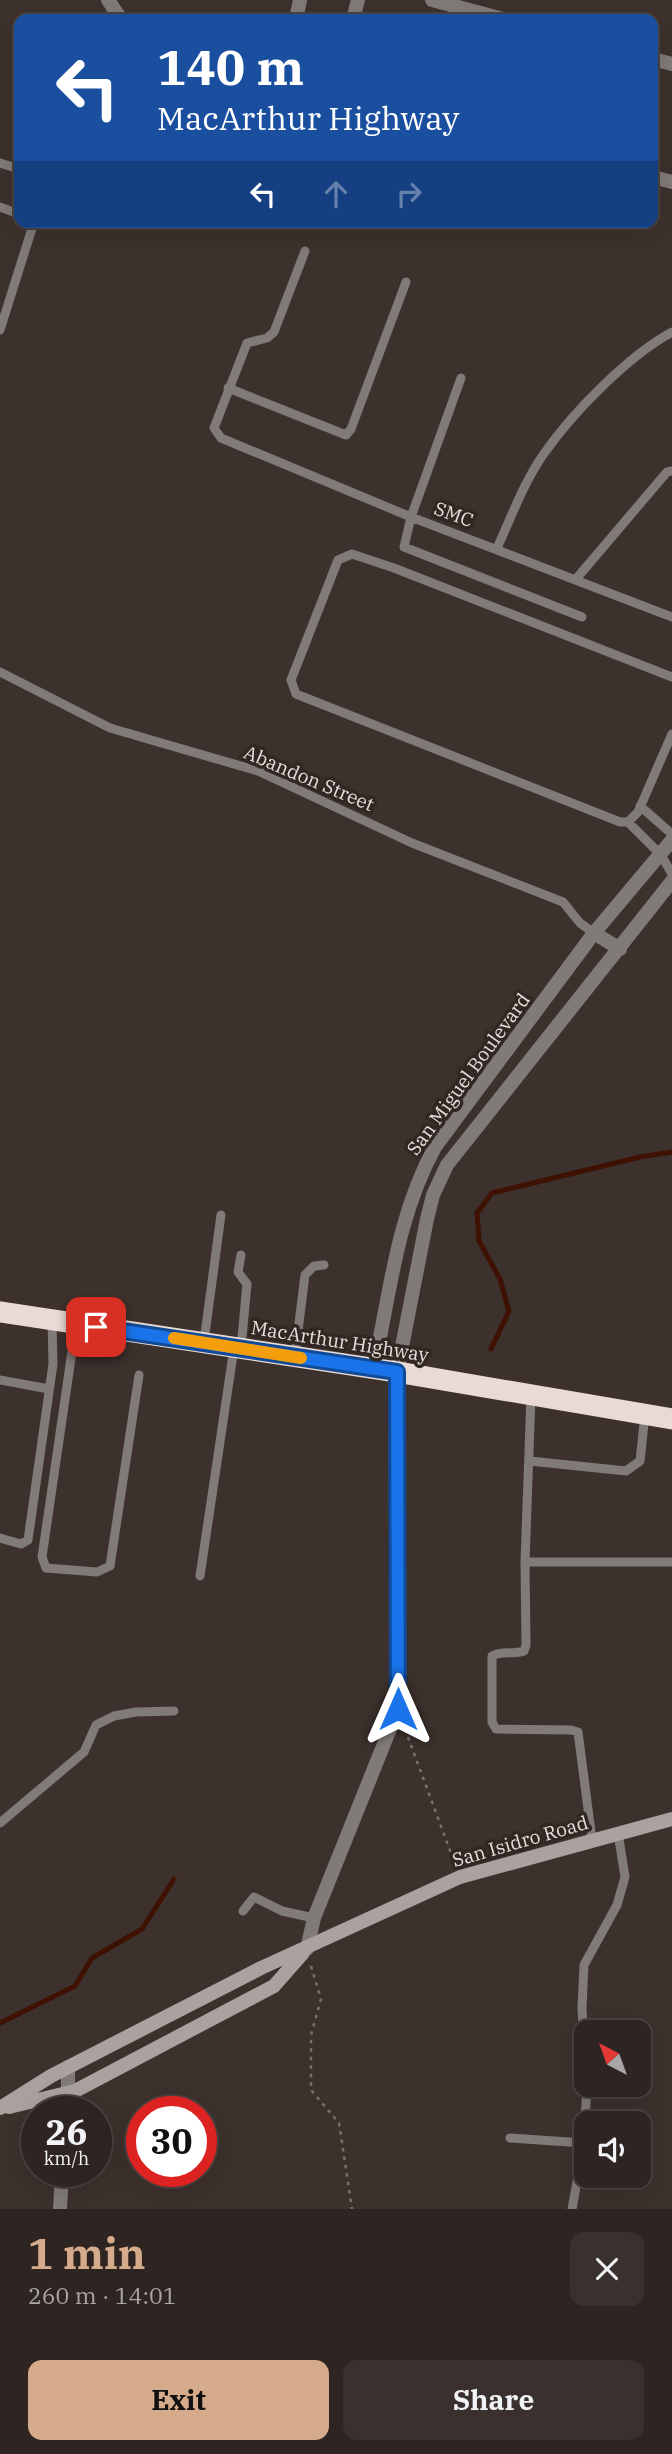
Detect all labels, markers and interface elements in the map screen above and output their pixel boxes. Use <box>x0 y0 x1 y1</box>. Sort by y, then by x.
text: 140 m <box>157 35 304 98</box>
icon: left <box>42 42 133 133</box>
text: MacArthur Highway <box>157 97 459 139</box>
icon: left <box>244 175 282 213</box>
icon: ahead <box>317 175 355 213</box>
icon: right <box>390 175 428 213</box>
street label: SMC <box>431 496 477 532</box>
street label: Abandon Street <box>240 740 378 816</box>
street label: San Miguel Boulevard <box>401 988 535 1160</box>
pin <box>66 1297 126 1357</box>
icon: arrive <box>77 1308 115 1346</box>
street label: MacArthur Highway <box>249 1315 431 1367</box>
position arrow <box>361 1672 435 1746</box>
street label: San Isidro Road <box>449 1810 591 1872</box>
north arrow <box>574 2020 651 2096</box>
map controls <box>574 2020 651 2188</box>
speed limit sign: 30 <box>126 2096 217 2187</box>
text: 26 <box>45 2109 88 2155</box>
button: sound <box>574 2111 651 2188</box>
text: km/h <box>44 2147 89 2170</box>
text: 1 min <box>28 2226 146 2281</box>
button: close <box>570 2232 644 2306</box>
text: 260 m · 14:01 <box>28 2280 177 2310</box>
button: Exit <box>28 2360 329 2440</box>
button: Share <box>343 2360 644 2440</box>

